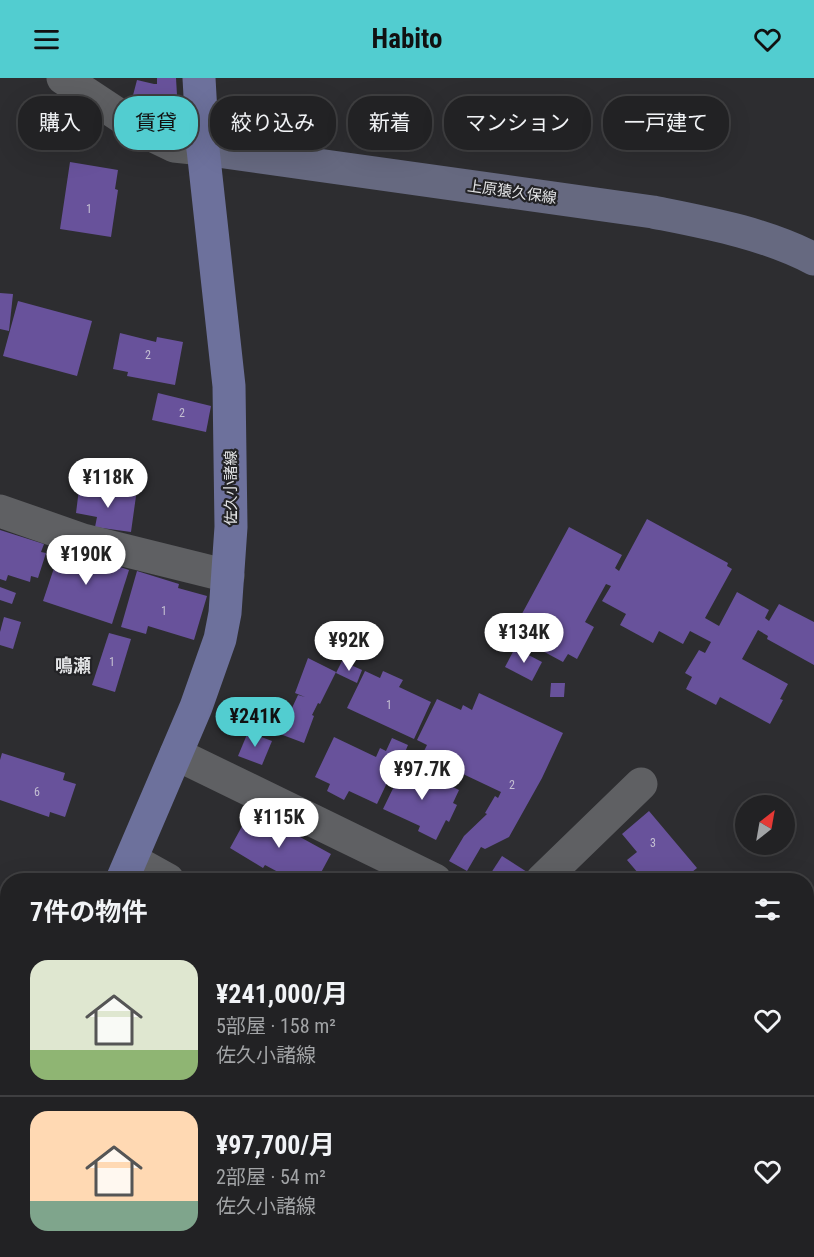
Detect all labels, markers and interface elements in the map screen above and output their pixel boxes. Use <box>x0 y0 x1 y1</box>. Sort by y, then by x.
icon: menu <box>30 23 63 56</box>
text: Habito <box>372 23 442 55</box>
icon: heart <box>751 23 784 56</box>
chip: 購入 <box>18 96 102 150</box>
chip: 賃貸 <box>114 96 198 150</box>
chip: 絞り込み <box>210 96 336 150</box>
chip: 新着 <box>348 96 432 150</box>
chip: マンション <box>444 96 591 150</box>
chip: 一戸建て <box>603 96 729 150</box>
street label: 上原猿久保線 <box>466 177 558 207</box>
house number: 1 <box>86 202 92 216</box>
house number: 2 <box>145 348 151 362</box>
house number: 2 <box>179 406 185 420</box>
street label: 佐久小諸線 <box>222 450 240 526</box>
pin: ¥118K <box>66 458 150 509</box>
text: ¥118K <box>83 465 133 489</box>
pin: ¥190K <box>44 535 128 586</box>
text: ¥190K <box>61 542 111 566</box>
house number: 1 <box>161 604 167 618</box>
pin: ¥134K <box>482 613 566 664</box>
text: ¥134K <box>499 620 549 644</box>
pin: ¥92K <box>313 621 385 672</box>
text: ¥92K <box>329 628 369 652</box>
district label: 鳴瀬 <box>55 655 91 676</box>
house number: 1 <box>109 655 115 669</box>
pin: ¥241K <box>213 697 297 748</box>
house number: 1 <box>386 698 392 712</box>
text: ¥241K <box>230 704 280 728</box>
pin: ¥97.7K <box>373 750 471 801</box>
text: ¥97.7K <box>394 757 450 781</box>
house number: 2 <box>509 778 515 792</box>
house number: 6 <box>34 785 40 799</box>
north arrow <box>735 795 795 855</box>
map controls <box>735 795 795 855</box>
pin: ¥115K <box>237 798 321 849</box>
text: ¥115K <box>254 805 304 829</box>
house number: 3 <box>650 836 656 850</box>
icon: filters <box>751 893 784 926</box>
text: 7件の物件 <box>30 897 147 927</box>
text: ¥241,000/月 <box>216 979 348 1009</box>
icon: home <box>78 984 150 1056</box>
icon: heart <box>751 1004 784 1037</box>
text: 5部屋 · 158 m² <box>216 1014 336 1038</box>
text: 佐久小諸線 <box>216 1043 316 1067</box>
text: ¥97,700/月 <box>216 1130 335 1160</box>
icon: home <box>78 1135 150 1207</box>
icon: heart <box>751 1155 784 1188</box>
text: 2部屋 · 54 m² <box>216 1165 326 1189</box>
text: 佐久小諸線 <box>216 1194 316 1218</box>

